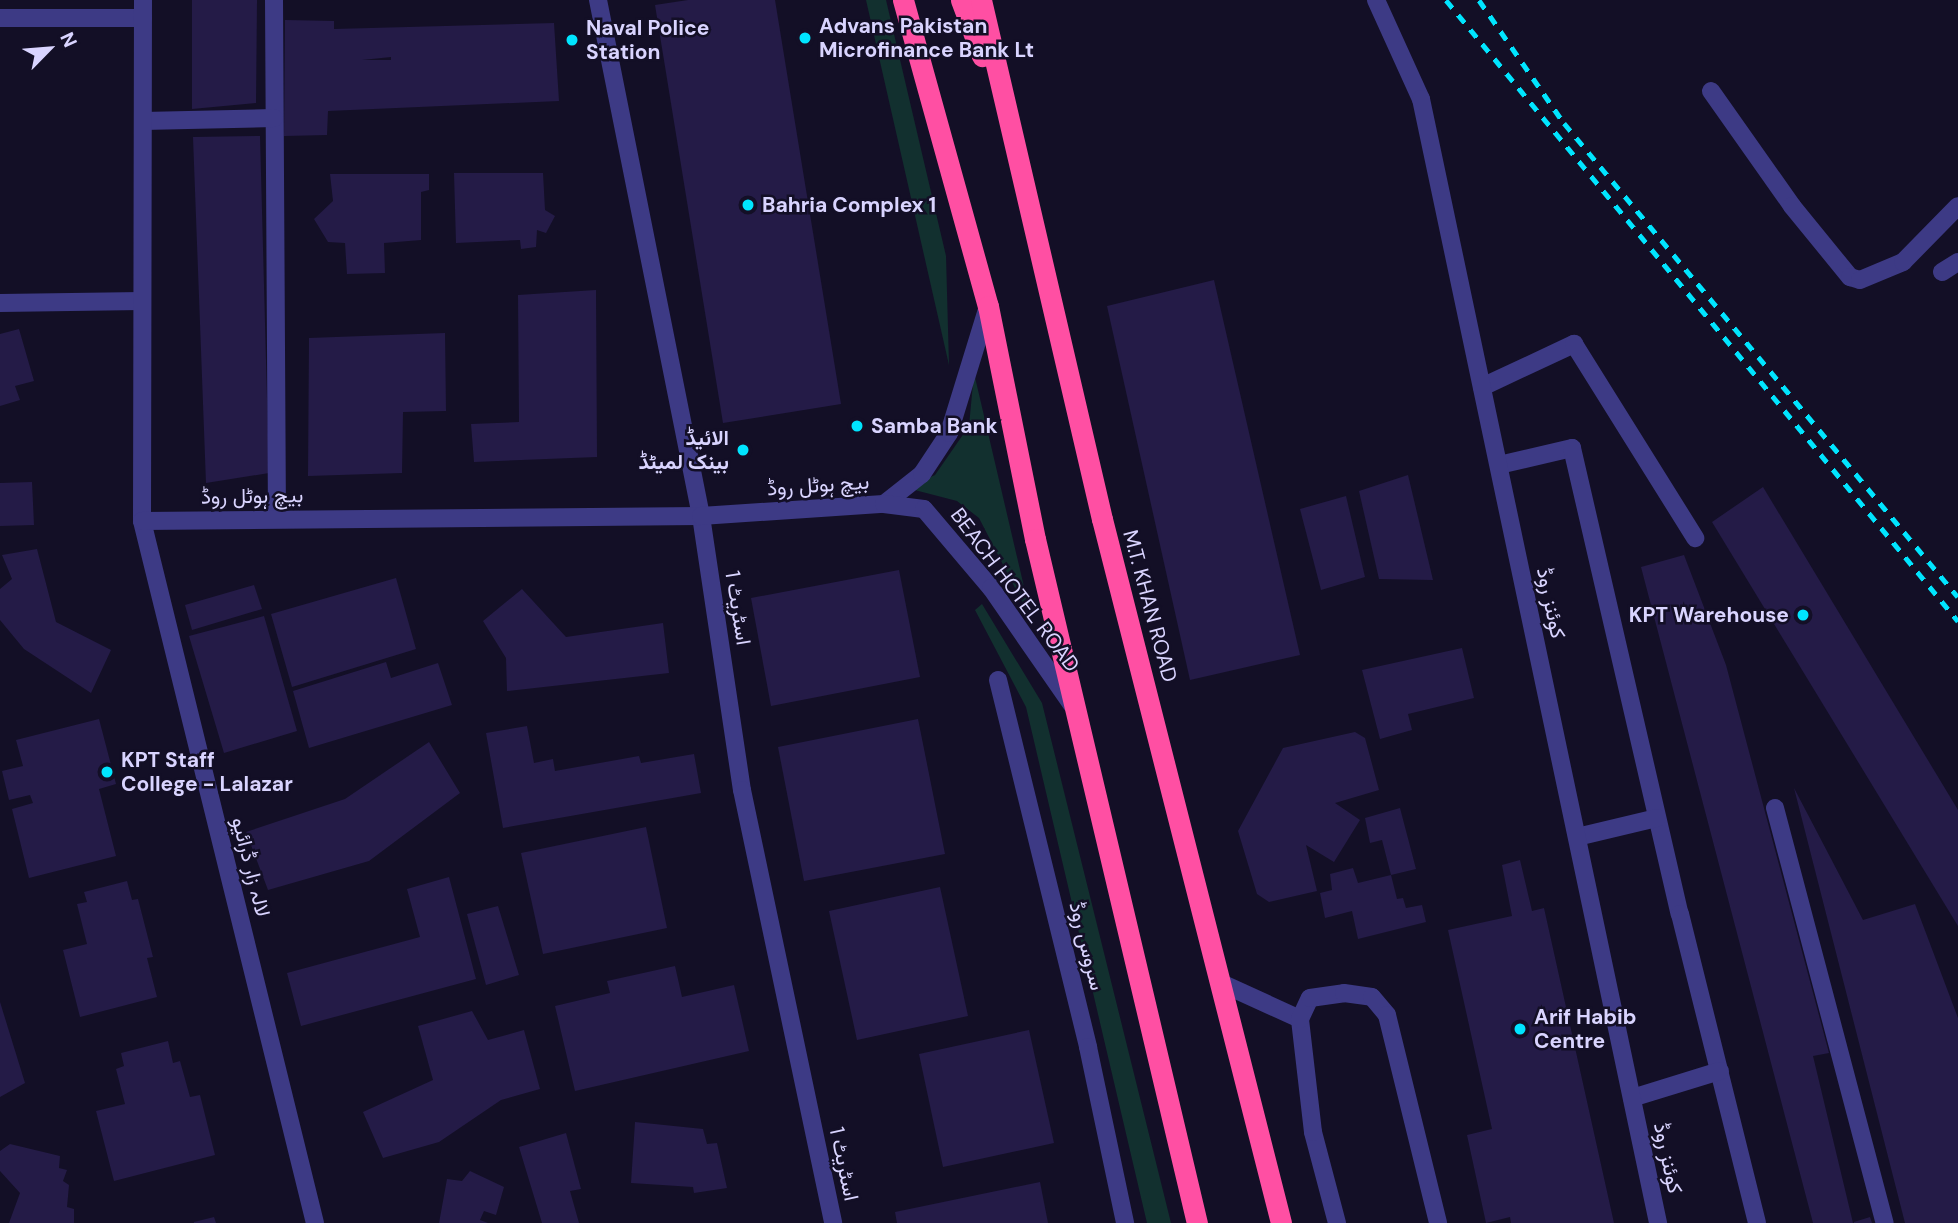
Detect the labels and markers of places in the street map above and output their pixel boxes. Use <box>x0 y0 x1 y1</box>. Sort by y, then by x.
place label: Advans Pakistan Microfinance Bank Lt <box>819 13 1034 63</box>
place label: Naval Police Station <box>586 15 709 65</box>
marker: Advans Pakistan Microfinance Bank Lt <box>797 30 813 46</box>
marker: Naval Police Station <box>564 32 580 48</box>
place label: Bahria Complex 1 <box>762 192 936 218</box>
marker: Bahria Complex 1 <box>740 197 756 213</box>
place label: Samba Bank <box>871 413 998 439</box>
marker: Samba Bank <box>849 418 865 434</box>
place label: الائیڈ بینک لمیٹڈ <box>638 425 729 475</box>
marker: الائیڈ بینک لمیٹڈ <box>735 442 751 458</box>
place label: KPT Warehouse <box>1629 602 1789 628</box>
marker: KPT Warehouse <box>1795 607 1811 623</box>
place label: KPT Staff College - Lalazar <box>121 747 293 797</box>
marker: KPT Staff College - Lalazar <box>99 764 115 780</box>
place label: Arif Habib Centre <box>1534 1004 1637 1054</box>
marker: Arif Habib Centre <box>1512 1021 1528 1037</box>

